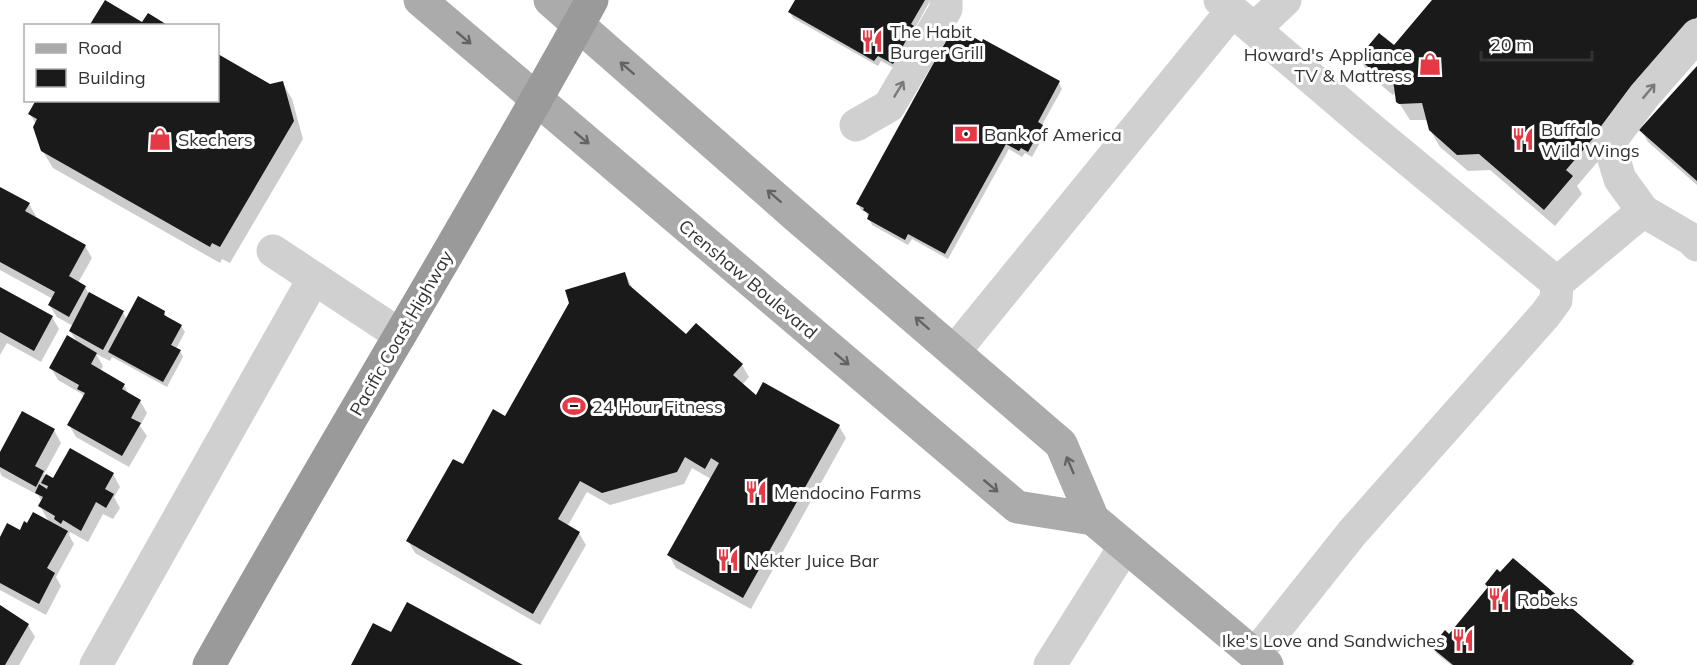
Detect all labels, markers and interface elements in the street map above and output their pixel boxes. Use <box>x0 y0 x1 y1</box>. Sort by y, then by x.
place label: The Habit Burger Grill <box>890 20 983 64</box>
legend <box>24 24 219 102</box>
scale bar <box>1481 24 1592 62</box>
restaurant icon: The Habit Burger Grill <box>859 28 885 54</box>
one-way arrow <box>456 31 471 45</box>
text: 20 m <box>1490 33 1532 56</box>
text: Road <box>78 36 122 59</box>
place label: Howard's Appliance TV & Mattress <box>1244 43 1412 87</box>
shop icon: Howard's Appliance TV & Mattress <box>1417 51 1443 77</box>
one-way arrow <box>620 61 635 75</box>
text: Building <box>78 66 146 89</box>
one-way arrow <box>894 81 906 98</box>
one-way arrow <box>1642 84 1656 99</box>
place label: Buffalo Wild Wings <box>1541 118 1640 162</box>
bank icon: Bank of America <box>953 121 979 147</box>
place label: Bank of America <box>984 123 1122 146</box>
shop icon: Skechers <box>147 126 173 152</box>
restaurant icon: Buffalo Wild Wings <box>1510 126 1536 152</box>
place label: Skechers <box>178 128 253 151</box>
one-way arrow <box>574 131 589 145</box>
one-way arrow <box>767 189 782 203</box>
street label: Crenshaw Boulevard <box>674 214 822 344</box>
street label: Pacific Coast Highway <box>344 246 458 420</box>
one-way arrow <box>914 317 930 330</box>
one-way arrow <box>834 352 849 366</box>
sports icon: 24 Hour Fitness <box>561 393 587 419</box>
place label: 24 Hour Fitness <box>592 395 723 418</box>
one-way arrow <box>1064 456 1075 475</box>
restaurant icon: Mendocino Farms <box>743 479 769 505</box>
one-way arrow <box>983 479 999 492</box>
place label: Mendocino Farms <box>774 481 921 504</box>
restaurant icon: Nékter Juice Bar <box>715 547 741 573</box>
place label: Nékter Juice Bar <box>746 549 879 572</box>
restaurant icon: Robeks <box>1486 586 1512 612</box>
place label: Robeks <box>1517 588 1578 611</box>
restaurant icon: Ike's Love and Sandwiches <box>1450 627 1476 653</box>
place label: Ike's Love and Sandwiches <box>1222 629 1445 652</box>

